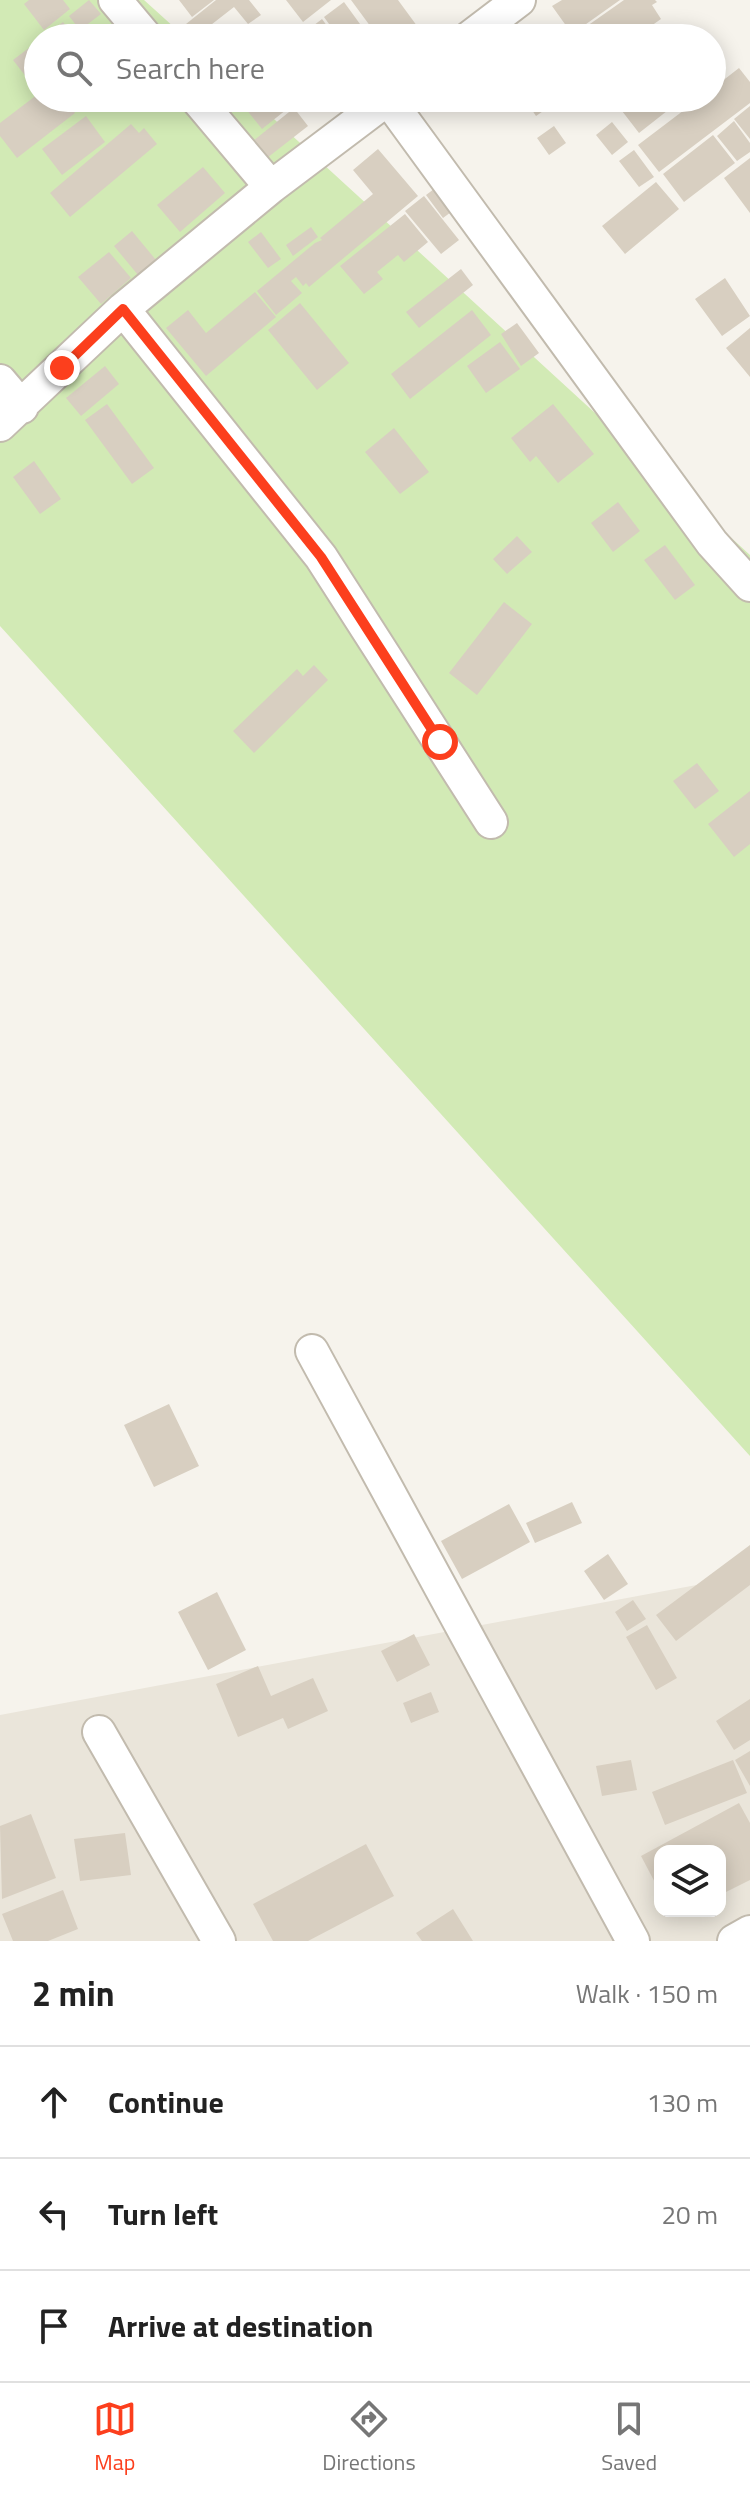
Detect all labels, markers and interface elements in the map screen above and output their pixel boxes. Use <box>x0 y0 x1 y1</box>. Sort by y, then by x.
search box <box>24 24 726 112</box>
text: Search here <box>116 45 265 91</box>
icon: search <box>52 46 96 90</box>
route end <box>44 350 80 386</box>
route start <box>422 724 458 760</box>
map controls <box>654 1845 726 1917</box>
button: layers <box>654 1845 726 1917</box>
text: 2 min <box>32 1967 115 2019</box>
text: Walk · 150 m <box>576 1974 718 2013</box>
text: Continue <box>108 2079 224 2125</box>
icon: ahead <box>32 2080 76 2124</box>
text: 130 m <box>647 2083 718 2122</box>
text: Turn left <box>108 2191 218 2237</box>
icon: left <box>32 2192 76 2236</box>
text: 20 m <box>661 2195 718 2234</box>
text: Arrive at destination <box>108 2303 373 2349</box>
icon: arrive <box>32 2304 76 2348</box>
tab: Map <box>93 2397 137 2479</box>
tab: Directions <box>322 2397 416 2479</box>
tab: Saved <box>601 2397 657 2479</box>

